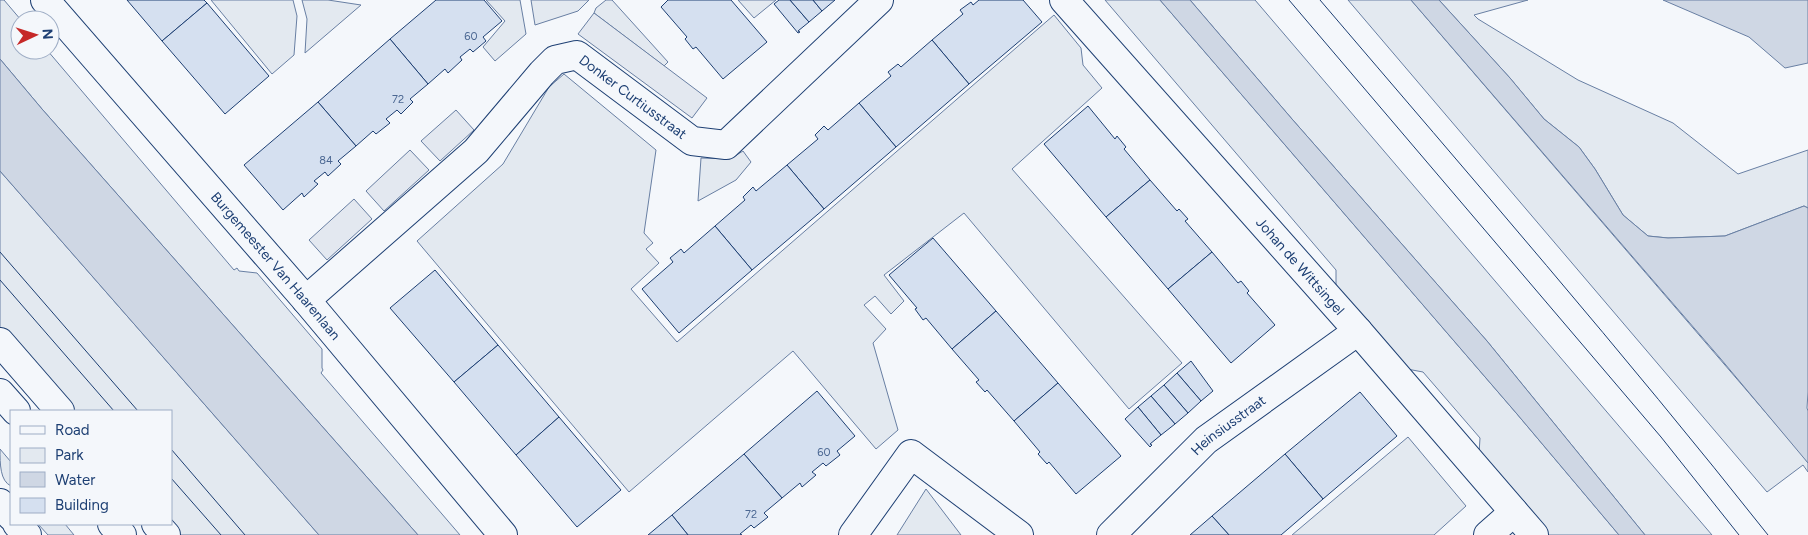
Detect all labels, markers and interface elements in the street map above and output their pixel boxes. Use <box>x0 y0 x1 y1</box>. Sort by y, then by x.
north arrow <box>10 10 60 60</box>
text: N <box>39 28 56 40</box>
house number: 60 <box>464 30 478 43</box>
street label: Donker Curtiusstraat <box>576 51 690 142</box>
house number: 72 <box>392 93 404 106</box>
house number: 84 <box>319 154 333 167</box>
street label: Burgemeester Van Haarenlaan <box>207 188 344 343</box>
street label: Johan de Wittsingel <box>1253 214 1348 318</box>
street label: Heinsiusstraat <box>1187 391 1269 459</box>
legend <box>10 410 172 525</box>
text: Road <box>55 421 90 439</box>
text: Park <box>55 446 84 464</box>
house number: 60 <box>817 446 831 459</box>
text: Water <box>55 471 95 489</box>
text: Building <box>55 496 109 514</box>
house number: 72 <box>745 508 757 521</box>

